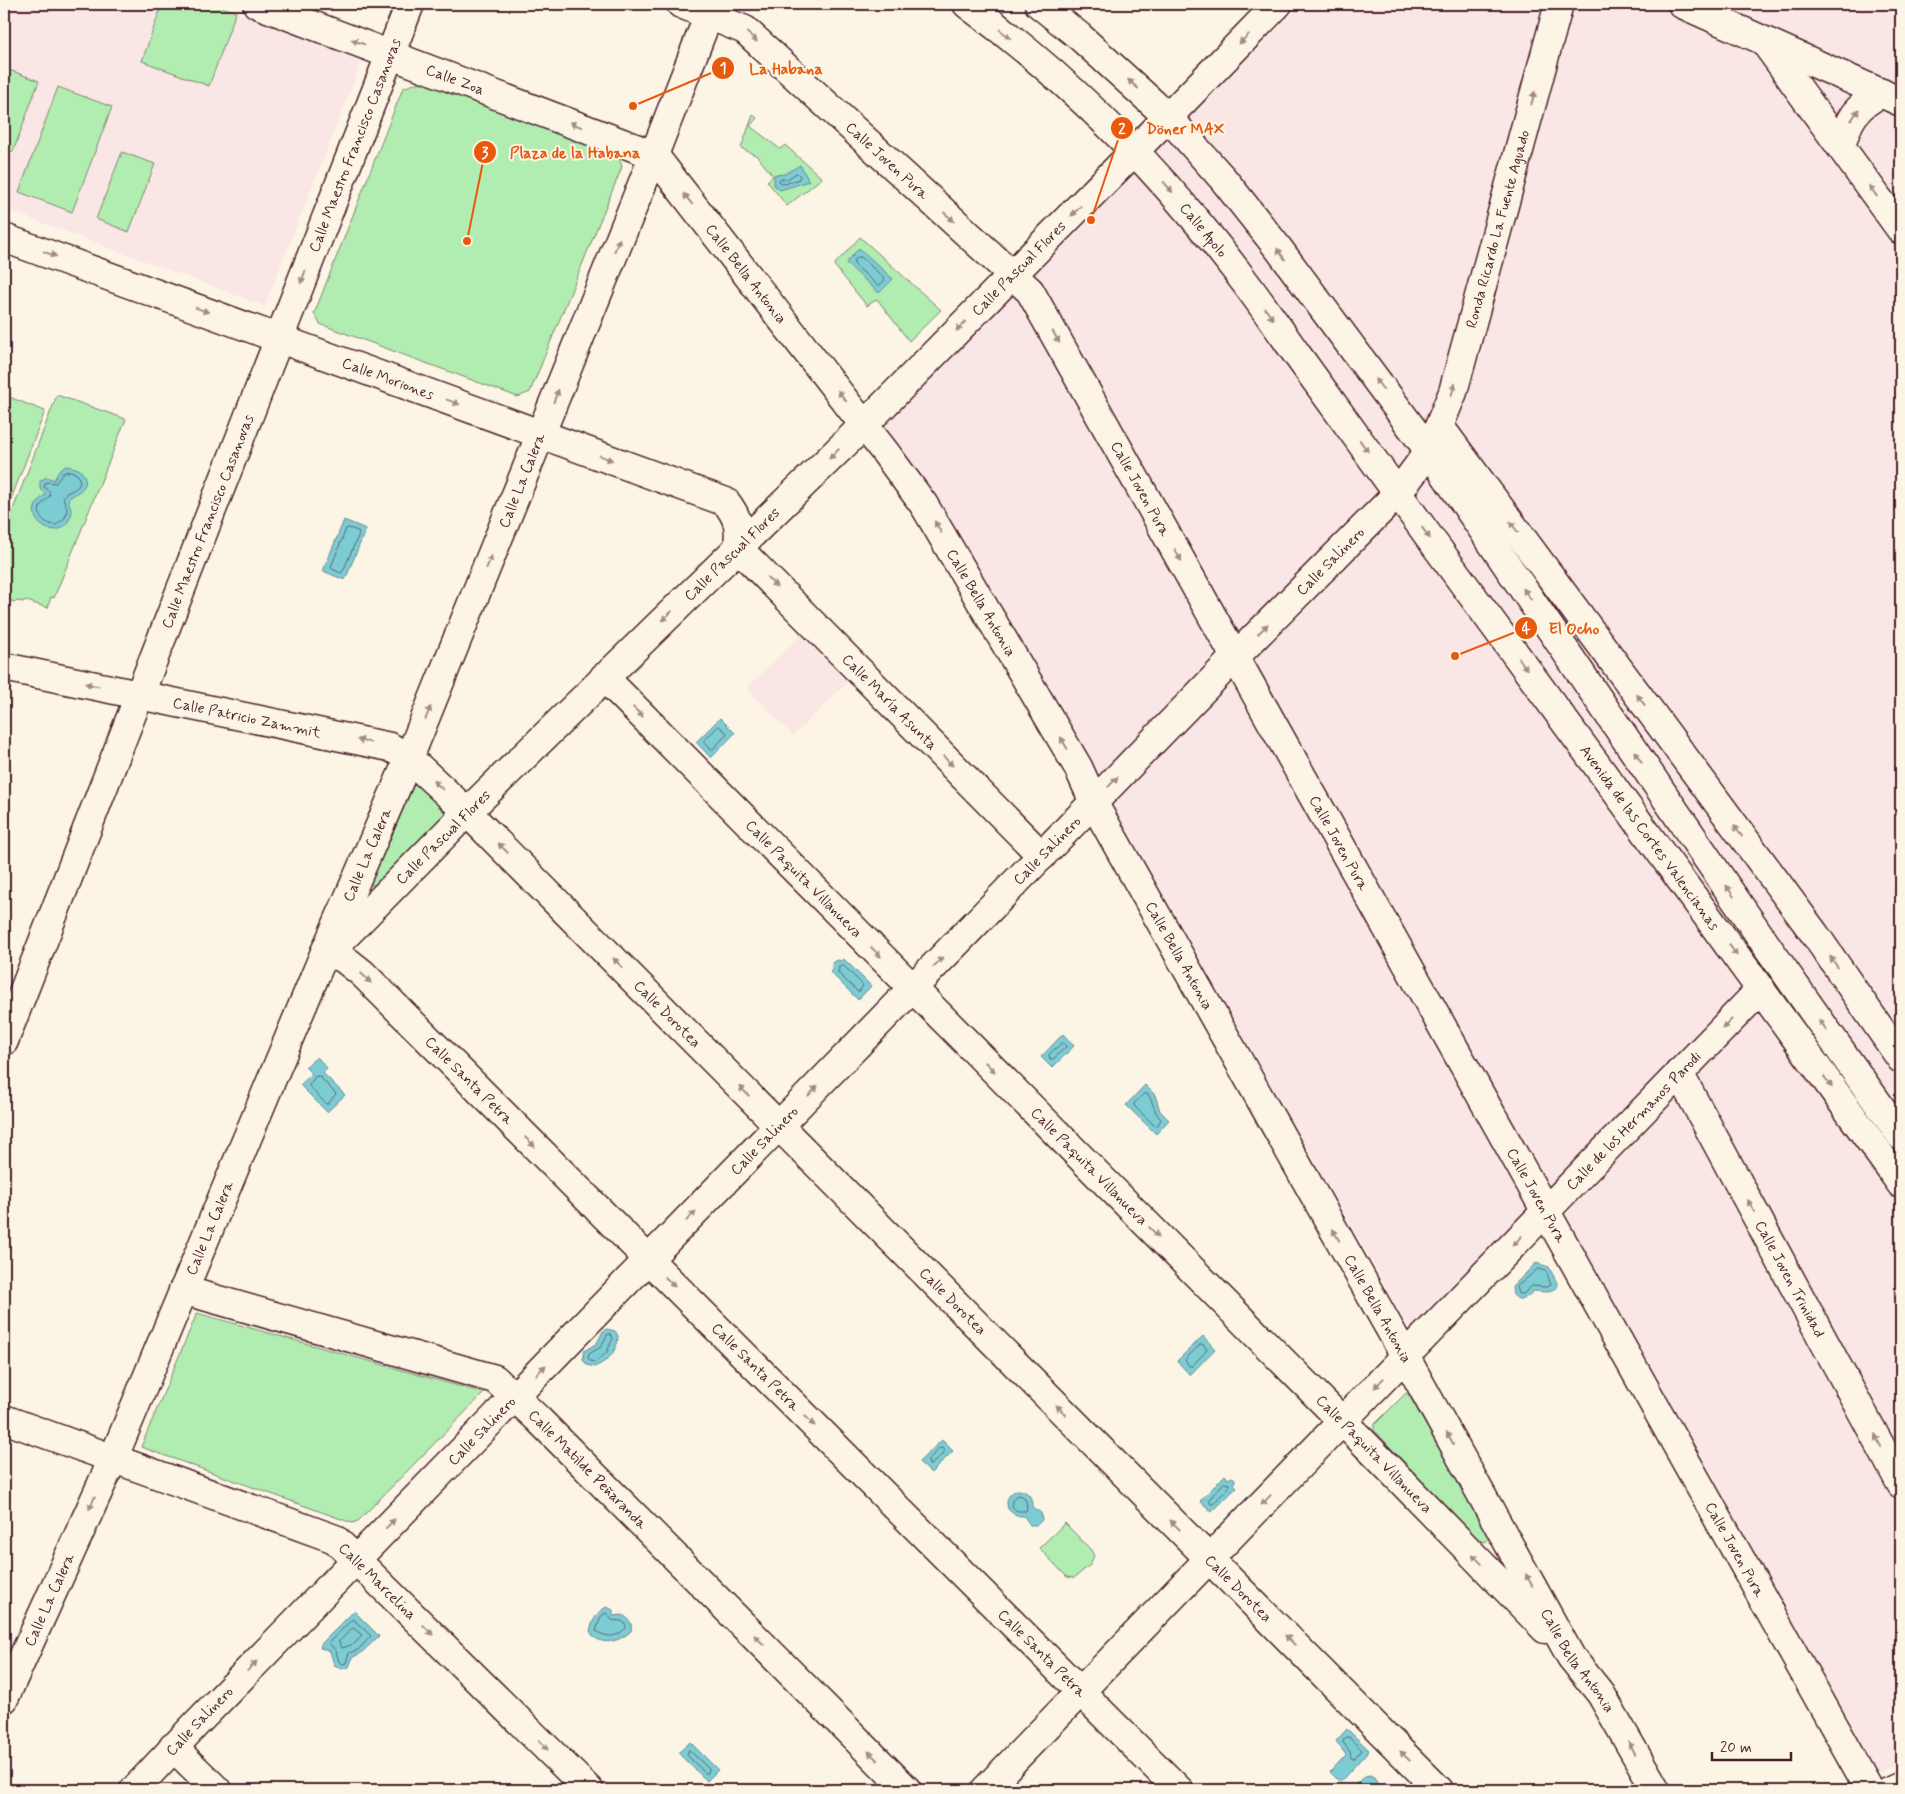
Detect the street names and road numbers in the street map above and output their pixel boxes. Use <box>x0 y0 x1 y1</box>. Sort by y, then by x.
street label: Calle Maestro Francisco Casanovas <box>305 35 407 255</box>
street label: Calle Zoa <box>423 60 487 101</box>
street label: Calle Joven Pura <box>841 118 933 205</box>
street label: Ronda Ricardo La Fuente Aguado <box>1462 128 1535 331</box>
street label: Calle Apolo <box>1174 199 1231 262</box>
street label: Calle Pascual Flores <box>968 217 1071 321</box>
street label: Calle Bella Antonia <box>700 220 791 328</box>
street label: Calle Moriones <box>339 353 437 405</box>
street label: Calle Maestro Francisco Casanovas <box>157 412 259 632</box>
street label: Calle La Calera <box>495 430 551 531</box>
street label: Calle Joven Pura <box>1105 438 1175 541</box>
street label: Calle Pascual Flores <box>680 503 785 606</box>
street label: Calle Salinero <box>1292 523 1370 601</box>
street label: Calle Bella Antonia <box>941 546 1020 661</box>
street label: Calle María Asunta <box>837 650 941 755</box>
street label: Calle Patricio Zammit <box>171 693 323 743</box>
street label: Avenida de las Cortes Valencianas <box>1575 742 1724 935</box>
street label: Calle Pascual Flores <box>392 786 496 889</box>
street label: Calle Joven Pura <box>1304 792 1373 895</box>
street label: Calle La Calera <box>339 804 397 905</box>
street label: Calle Salinero <box>1009 812 1086 890</box>
street label: Calle Paquita Villanueva <box>740 816 866 943</box>
street label: Calle Bella Antonia <box>1140 898 1217 1014</box>
street label: Calle Dorotea <box>629 976 705 1053</box>
street label: Calle Santa Petra <box>420 1032 518 1130</box>
street label: Calle de los Hermanos Parodi <box>1562 1047 1706 1195</box>
street label: Calle Salinero <box>727 1102 803 1180</box>
street label: Calle Paquita Villanueva <box>1026 1104 1151 1230</box>
street label: Calle Joven Pura <box>1501 1145 1571 1248</box>
street label: Calle La Calera <box>182 1177 239 1278</box>
street label: Calle Joven Trinidad <box>1750 1217 1829 1341</box>
street label: Calle Bella Antonia <box>1339 1251 1416 1367</box>
street label: Calle Dorotea <box>914 1264 990 1340</box>
street label: Calle Santa Petra <box>706 1319 804 1417</box>
street label: Calle Paquita Villanueva <box>1311 1391 1436 1518</box>
street label: Calle Salinero <box>444 1392 521 1470</box>
street label: Calle Matilde Peñaranda <box>523 1406 652 1535</box>
street label: Calle Joven Pura <box>1700 1499 1769 1602</box>
street label: Calle Marcelina <box>334 1539 420 1625</box>
street label: Calle La Calera <box>20 1549 80 1650</box>
street label: Calle Dorotea <box>1200 1551 1276 1627</box>
street label: Calle Santa Petra <box>993 1605 1091 1703</box>
street label: Calle Bella Antonia <box>1535 1605 1619 1717</box>
street label: Calle Salinero <box>162 1683 238 1761</box>

